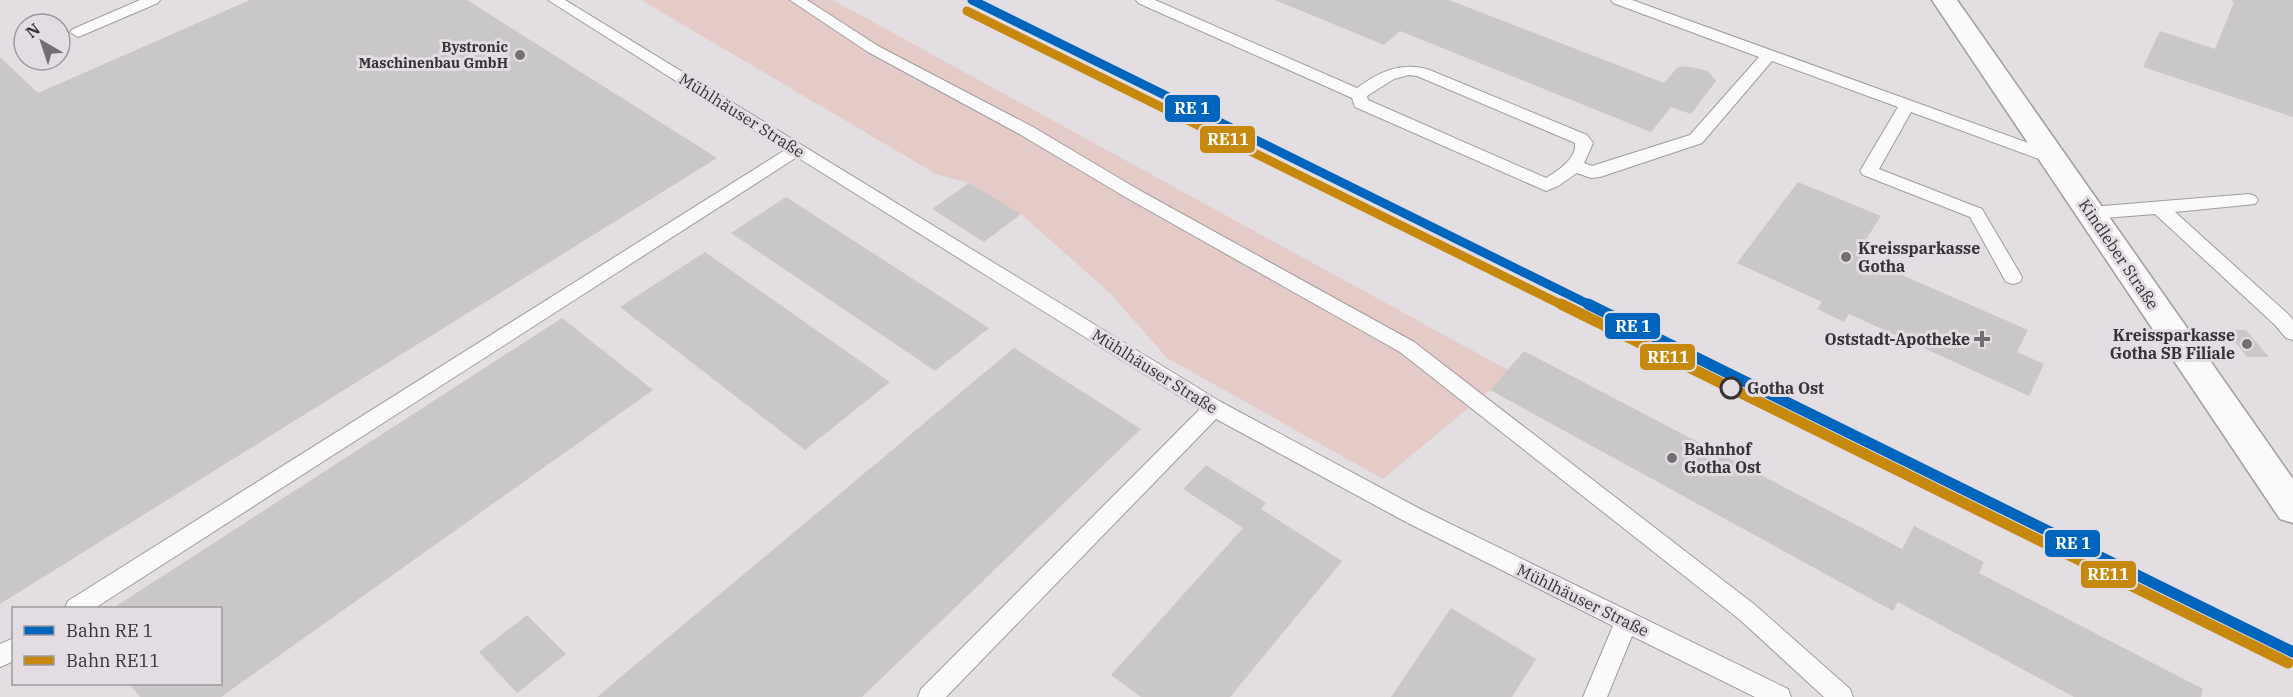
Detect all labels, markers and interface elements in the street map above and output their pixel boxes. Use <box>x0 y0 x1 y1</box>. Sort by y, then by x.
north arrow <box>12 12 72 72</box>
text: N <box>21 19 44 42</box>
place label: Bystronic Maschinenbau GmbH <box>359 38 509 72</box>
marker: Bystronic Maschinenbau GmbH <box>513 48 527 62</box>
street label: Mühlhäuser Straße <box>676 68 808 162</box>
line badge: RE 1 <box>1164 94 1221 123</box>
text: RE 1 <box>1174 98 1210 118</box>
line badge: RE11 <box>1199 125 1256 154</box>
text: RE11 <box>1207 129 1249 149</box>
street label: Kindleber Straße <box>2075 195 2163 313</box>
place label: Kreissparkasse Gotha <box>1858 238 1980 276</box>
marker: Kreissparkasse Gotha <box>1839 250 1853 264</box>
line badge: RE 1 <box>1604 312 1661 340</box>
text: RE 1 <box>1615 316 1651 336</box>
street label: Mühlhäuser Straße <box>1089 324 1221 418</box>
place label: Kreissparkasse Gotha SB Filiale <box>2110 325 2235 363</box>
place label: Oststadt-Apotheke <box>1825 329 1970 349</box>
marker: Oststadt-Apotheke <box>1975 332 1989 346</box>
marker: Kreissparkasse Gotha SB Filiale <box>2240 337 2254 351</box>
line badge: RE11 <box>1639 343 1696 371</box>
text: RE11 <box>1647 347 1689 367</box>
marker: Gotha Ost <box>1720 377 1742 399</box>
place label: Gotha Ost <box>1747 378 1824 398</box>
place label: Bahnhof Gotha Ost <box>1684 439 1761 477</box>
marker: Bahnhof Gotha Ost <box>1665 451 1679 465</box>
line badge: RE 1 <box>2044 529 2101 558</box>
text: RE 1 <box>2055 533 2091 553</box>
street label: Mühlhäuser Straße <box>1514 559 1652 641</box>
line badge: RE11 <box>2080 560 2137 589</box>
text: RE11 <box>2087 564 2129 584</box>
legend <box>12 607 222 685</box>
text: Bahn RE 1 <box>66 619 153 642</box>
text: Bahn RE11 <box>66 649 160 672</box>

